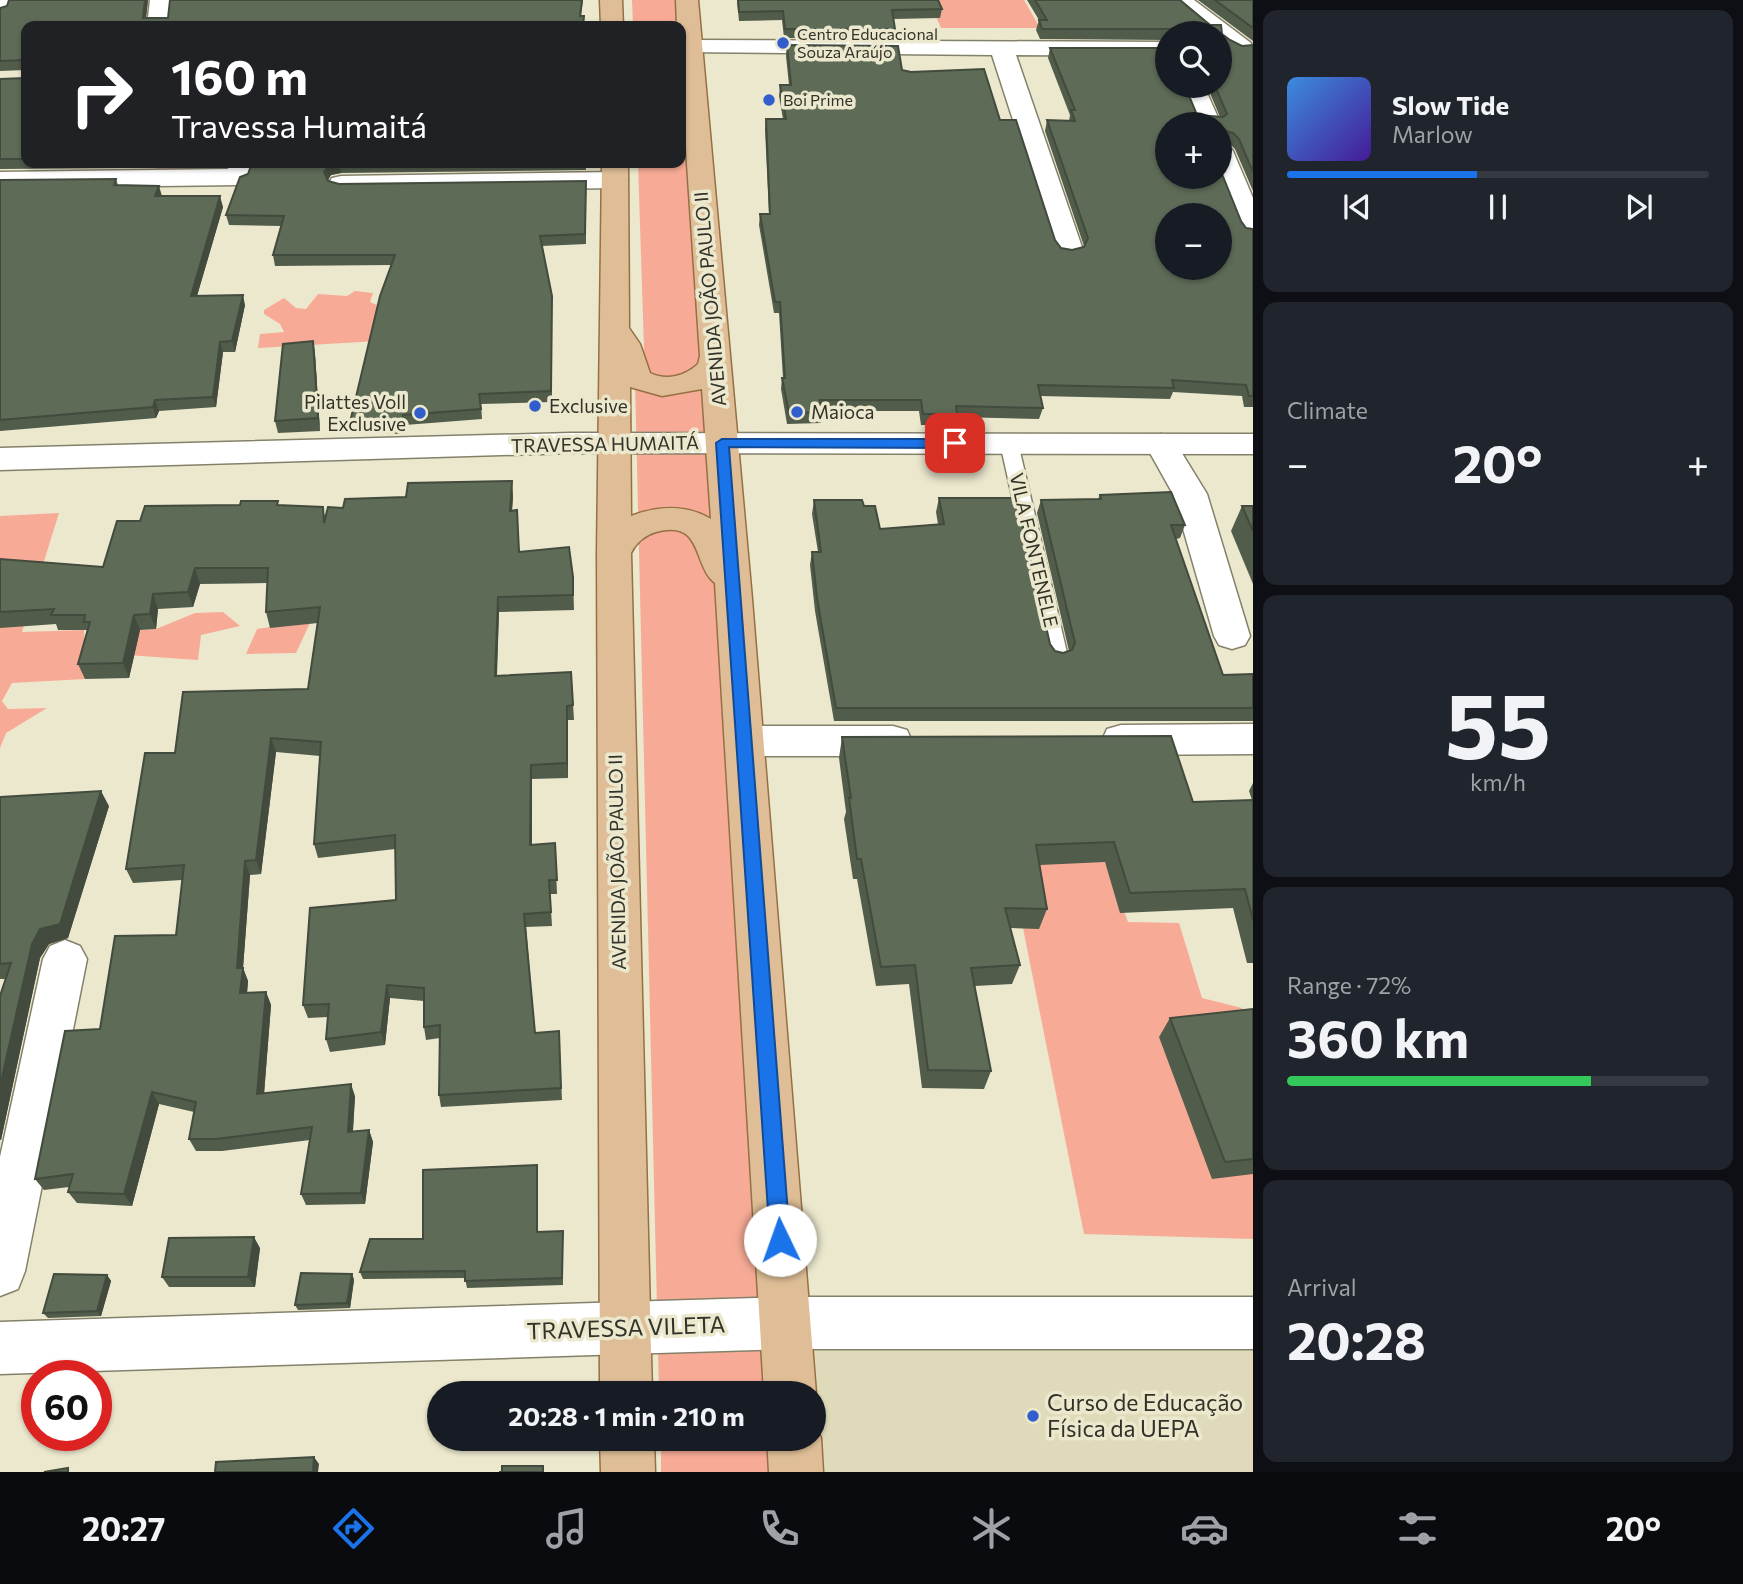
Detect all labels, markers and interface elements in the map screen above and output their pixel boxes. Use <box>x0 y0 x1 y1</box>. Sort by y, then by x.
map controls <box>1155 21 1232 280</box>
button: search <box>1155 21 1232 98</box>
place label: Centro Educacional Souza Araújo <box>797 24 938 61</box>
marker: Centro Educacional Souza Araújo <box>775 35 791 51</box>
text: 160 m <box>171 45 308 105</box>
icon: right <box>56 49 147 140</box>
text: Slow Tide <box>1392 89 1509 120</box>
place label: Boi Prime <box>783 90 853 109</box>
marker: Boi Prime <box>761 92 777 108</box>
text: Travessa Humaitá <box>171 105 427 145</box>
button: + <box>1155 112 1232 189</box>
text: Marlow <box>1392 120 1473 148</box>
icon: previous <box>1338 188 1376 226</box>
icon: pause <box>1479 188 1517 226</box>
icon: next <box>1620 188 1658 226</box>
street label: AVENIDA JOÃO PAULO II <box>689 191 730 407</box>
button: − <box>1155 203 1232 280</box>
place label: Pilattes Voll Exclusive <box>304 390 406 435</box>
place label: Exclusive <box>549 394 628 417</box>
text: Climate <box>1287 396 1368 424</box>
marker: Exclusive <box>527 398 543 414</box>
place label: Maioca <box>811 400 875 423</box>
marker: Maioca <box>789 404 805 420</box>
marker: Pilattes Voll Exclusive <box>412 405 428 421</box>
pin <box>925 413 985 473</box>
icon: arrive <box>936 424 974 462</box>
street label: TRAVESSA HUMAITÁ <box>511 430 699 457</box>
text: 20° <box>1453 430 1543 494</box>
text: − <box>1287 439 1309 486</box>
text: + <box>1687 439 1709 486</box>
street label: VILA FONTENELE <box>1006 470 1063 629</box>
text: 55 <box>1445 666 1551 778</box>
street label: AVENIDA JOÃO PAULO II <box>603 754 630 970</box>
text: km/h <box>1470 768 1526 796</box>
text: Range · 72% <box>1287 971 1411 999</box>
text: 360 km <box>1287 1005 1469 1069</box>
position arrow <box>743 1203 817 1277</box>
text: Arrival <box>1287 1273 1357 1301</box>
text: 20:28 <box>1287 1307 1426 1371</box>
street label: TRAVESSA VILETA <box>526 1310 726 1344</box>
speed limit sign: 60 <box>21 1360 112 1451</box>
place label: Curso de Educação Física da UEPA <box>1047 1388 1243 1442</box>
text: 20:28 · 1 min · 210 m <box>508 1400 745 1431</box>
marker: Curso de Educação Física da UEPA <box>1025 1408 1041 1424</box>
icon: directions <box>329 1504 378 1553</box>
icon: music <box>542 1504 591 1553</box>
icon: phone <box>755 1504 804 1553</box>
icon: climate <box>967 1504 1016 1553</box>
icon: car <box>1180 1504 1229 1553</box>
icon: filters <box>1393 1504 1442 1553</box>
text: 20:27 <box>82 1508 165 1548</box>
text: 20° <box>1606 1508 1661 1548</box>

